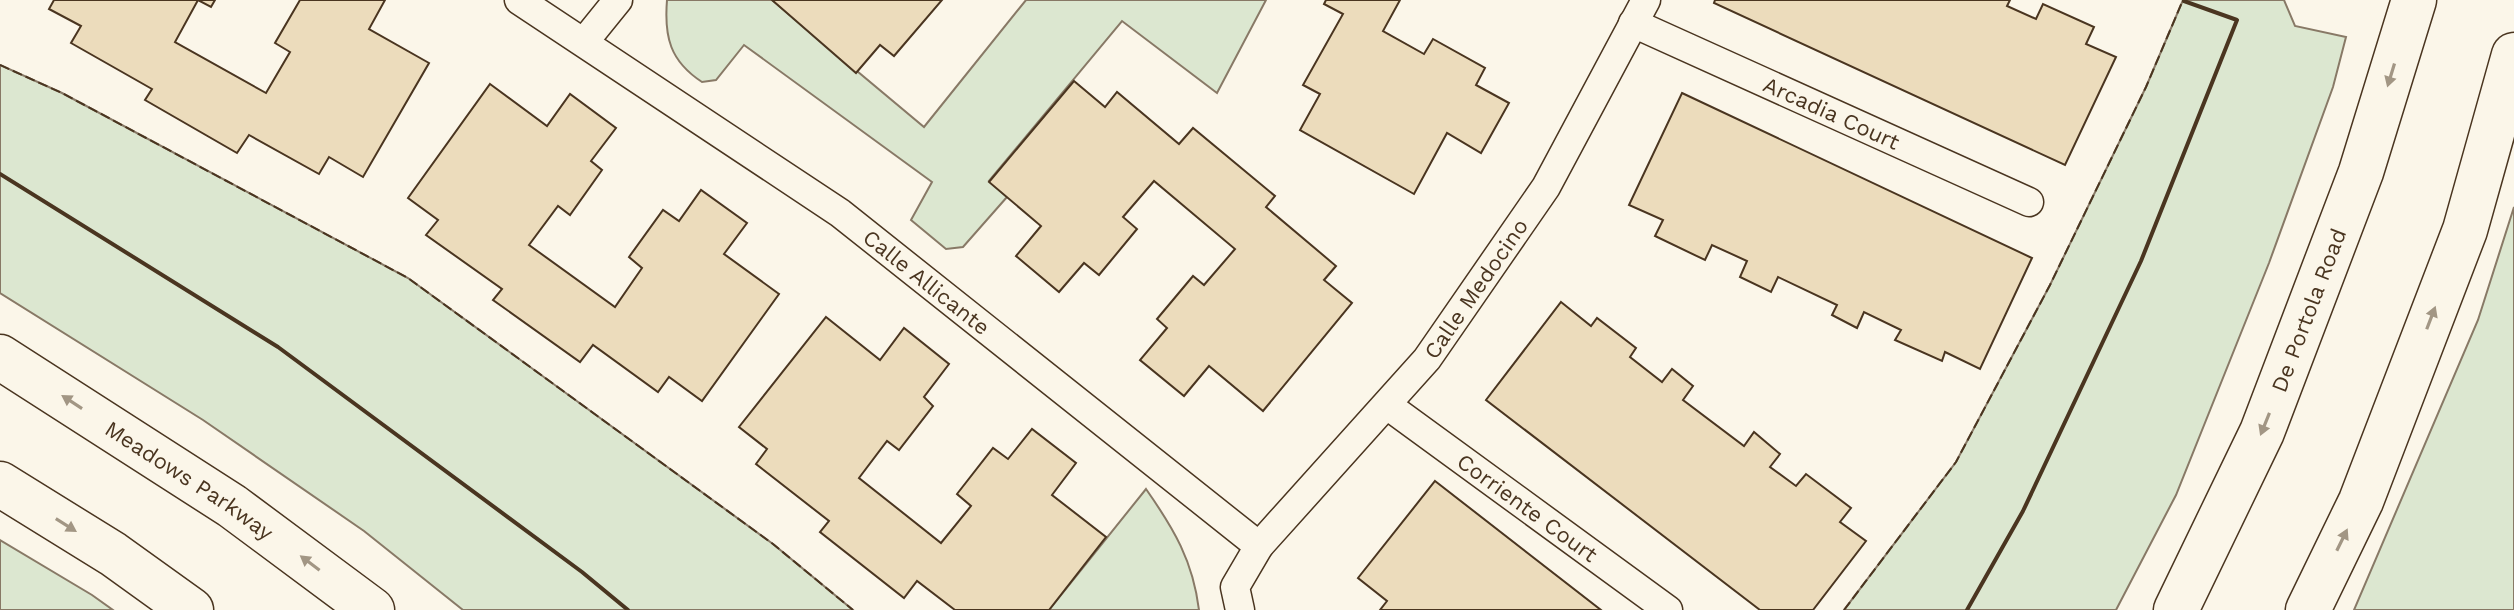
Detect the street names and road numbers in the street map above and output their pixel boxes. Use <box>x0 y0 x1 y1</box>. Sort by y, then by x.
street label: Arcadia Court <box>1760 71 1904 154</box>
street label: Calle Medocino <box>1419 214 1533 363</box>
street label: Calle Allicante <box>859 224 995 340</box>
street label: De Portola Road <box>2266 225 2351 396</box>
street label: Meadows Parkway <box>101 416 279 545</box>
street label: Corriente Court <box>1453 448 1602 567</box>

